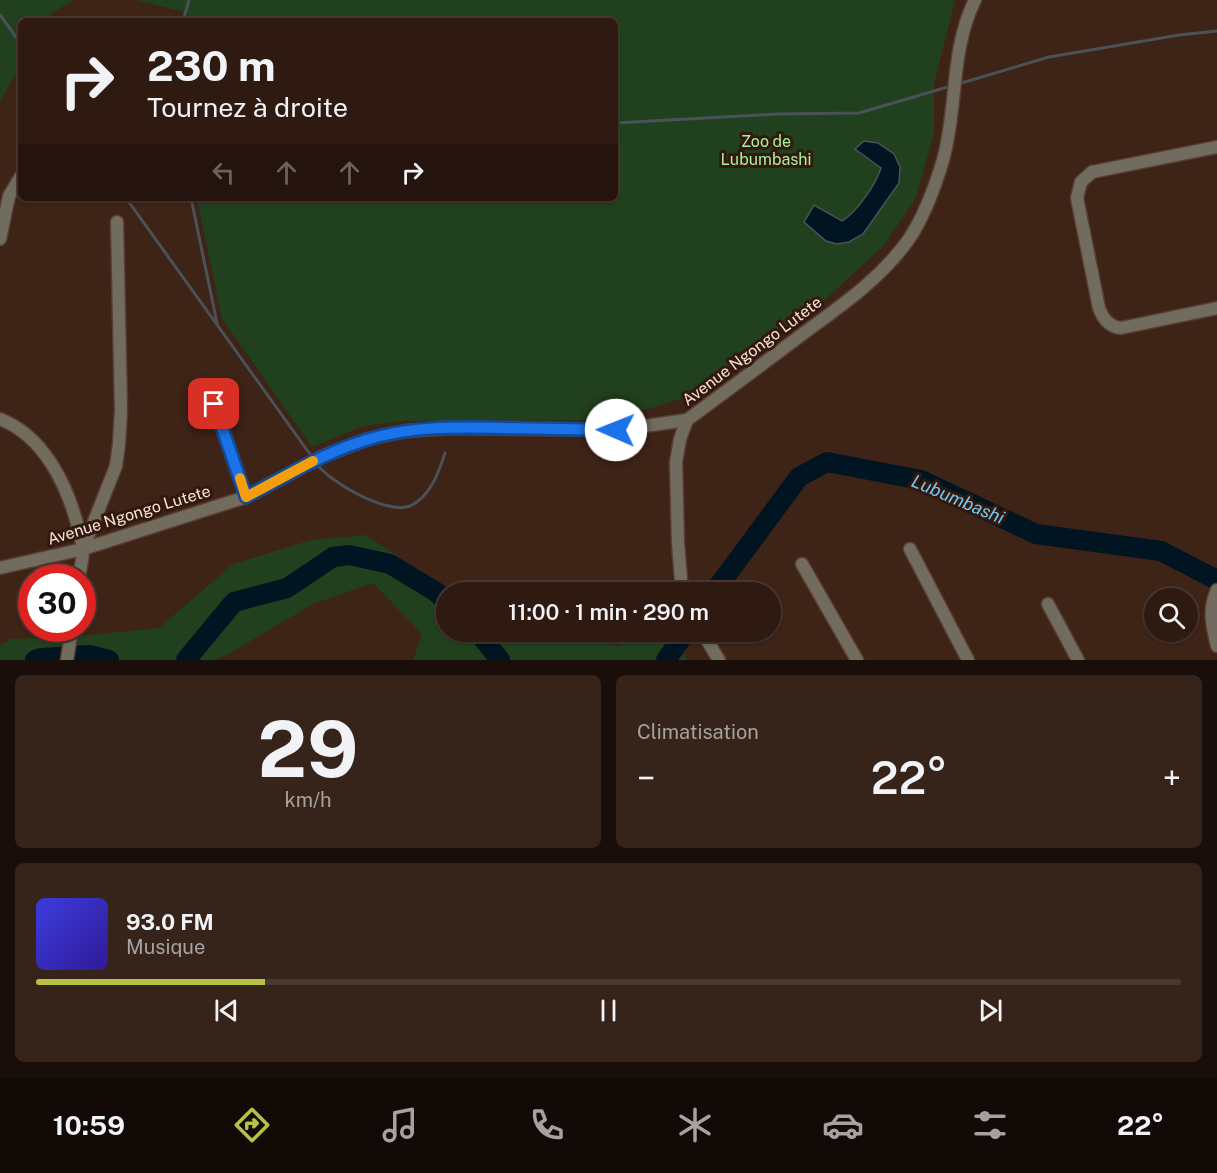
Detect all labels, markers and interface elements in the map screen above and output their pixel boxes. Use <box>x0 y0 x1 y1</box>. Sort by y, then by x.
text: 230 m <box>147 41 276 90</box>
icon: right <box>48 42 126 120</box>
text: Tournez à droite <box>147 91 348 123</box>
park label: Zoo de Lubumbashi <box>721 132 811 169</box>
icon: left <box>207 156 240 189</box>
icon: ahead <box>270 156 303 189</box>
icon: ahead <box>333 156 366 189</box>
icon: right <box>396 156 429 189</box>
street label: Avenue Ngongo Lutete <box>679 292 825 410</box>
pin <box>188 378 239 429</box>
icon: arrive <box>197 387 230 420</box>
position arrow <box>584 398 648 462</box>
water label: Lubumbashi <box>908 470 1008 528</box>
street label: Avenue Ngongo Lutete <box>45 481 213 549</box>
speed limit sign: 30 <box>18 564 96 642</box>
map controls <box>1144 588 1198 642</box>
button: search <box>1144 588 1198 642</box>
text: 11:00 · 1 min · 290 m <box>508 599 709 625</box>
text: 29 <box>258 703 358 795</box>
text: Climatisation <box>637 720 759 744</box>
text: 22° <box>871 751 947 804</box>
text: − <box>637 759 655 797</box>
text: + <box>1163 759 1181 797</box>
text: km/h <box>284 788 332 812</box>
text: 93.0 FM <box>126 909 214 935</box>
text: Musique <box>126 935 205 959</box>
icon: previous <box>210 994 243 1027</box>
icon: pause <box>592 994 625 1027</box>
icon: next <box>974 994 1007 1027</box>
icon: directions <box>231 1104 273 1146</box>
icon: music <box>379 1104 421 1146</box>
icon: phone <box>526 1104 568 1146</box>
icon: climate <box>674 1104 716 1146</box>
icon: car <box>822 1104 864 1146</box>
icon: filters <box>969 1104 1011 1146</box>
text: 10:59 <box>53 1109 125 1141</box>
text: 22° <box>1117 1109 1164 1141</box>

